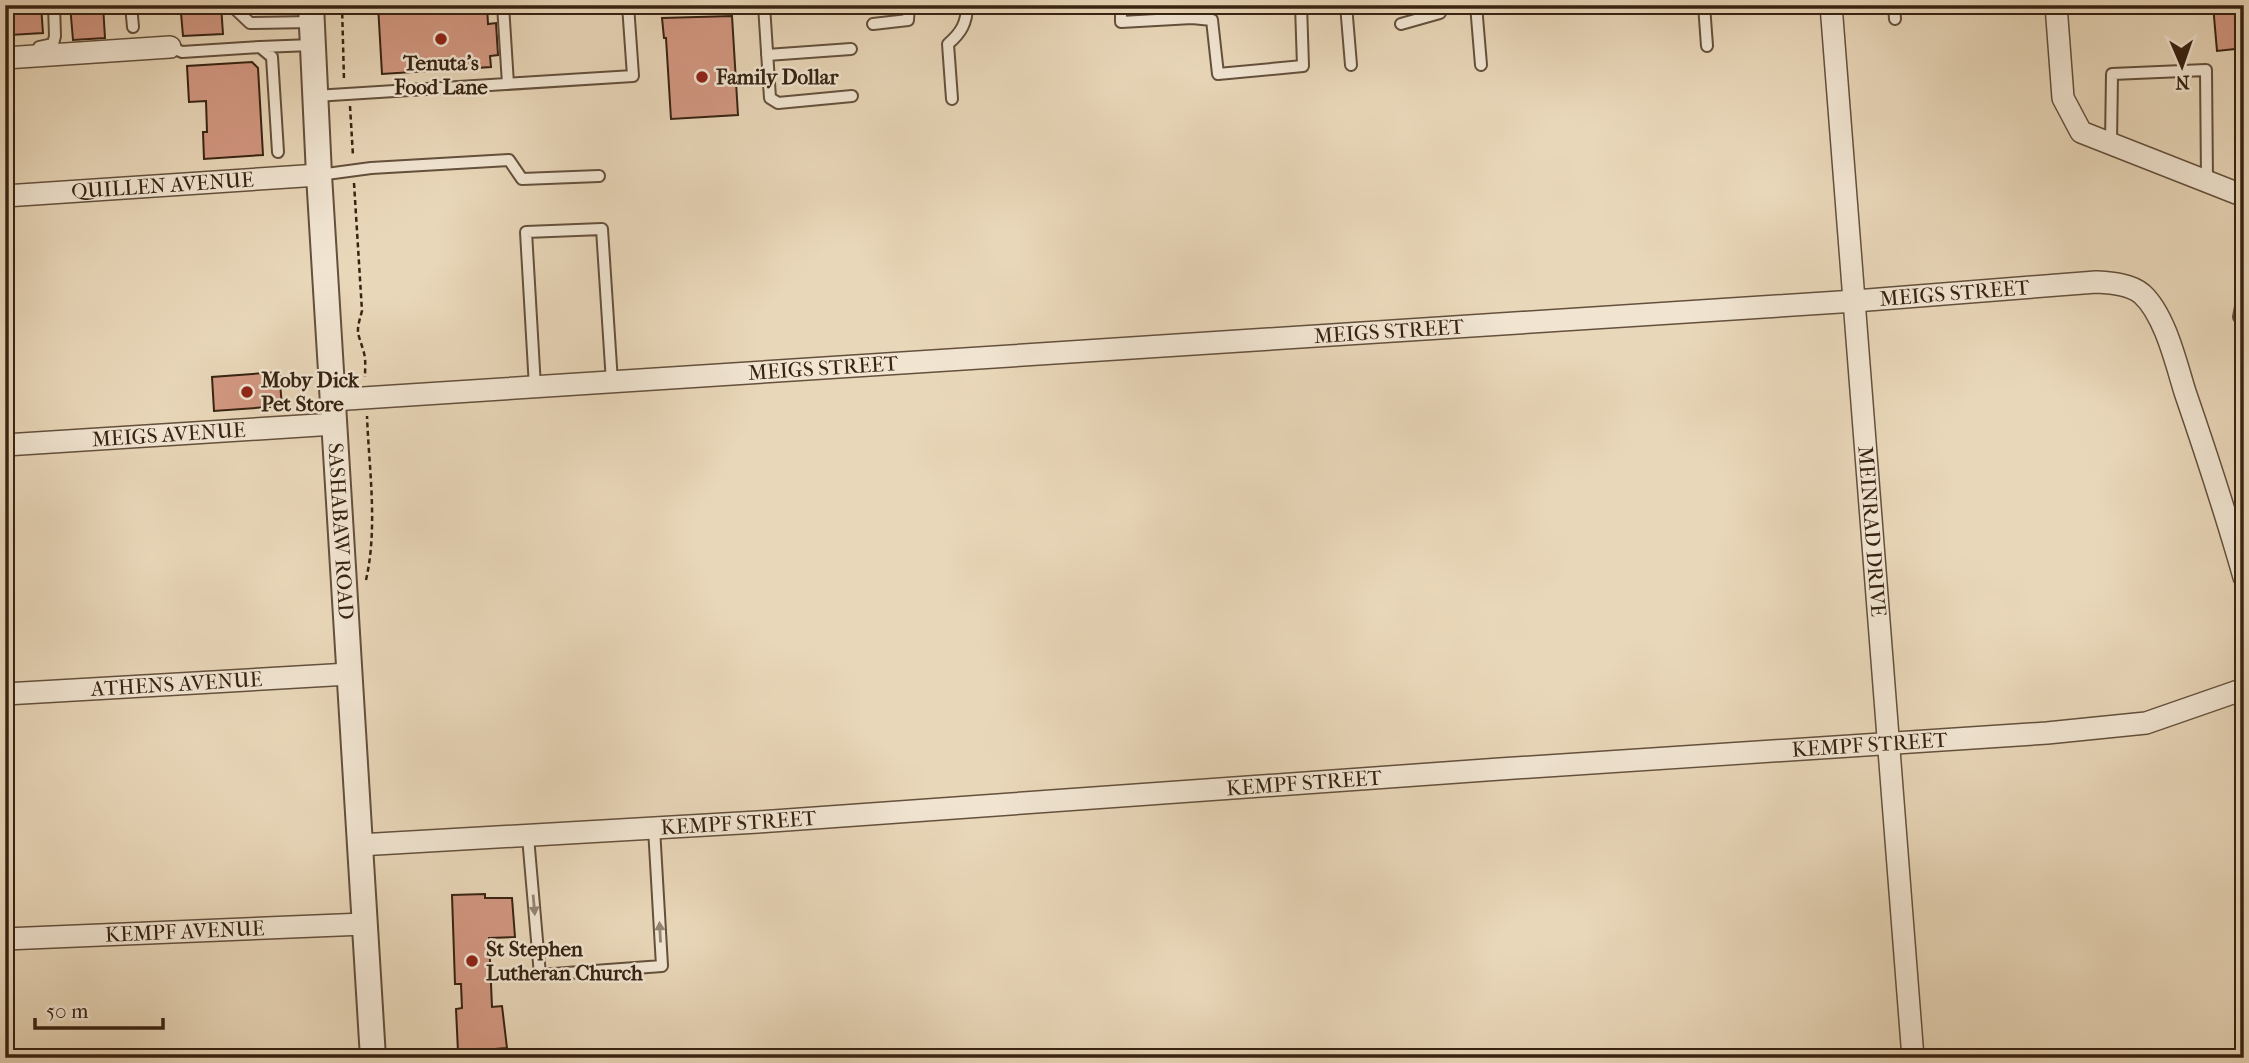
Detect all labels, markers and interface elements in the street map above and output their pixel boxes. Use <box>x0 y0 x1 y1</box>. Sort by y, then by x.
marker: Tenuta's Food Lane <box>433 31 449 47</box>
north arrow <box>2148 32 2218 102</box>
place label: Tenuta's Food Lane <box>393 51 488 99</box>
place label: Family Dollar <box>715 65 839 89</box>
marker: Family Dollar <box>694 69 710 85</box>
text: N <box>2174 71 2190 93</box>
street label: QUILLEN AVENUE <box>71 167 255 204</box>
street label: MEIGS STREET <box>1879 275 2031 311</box>
street label: MEIGS STREET <box>1313 314 1465 348</box>
street label: MEIGS STREET <box>747 351 900 385</box>
place label: Moby Dick Pet Store <box>260 368 360 416</box>
marker: Moby Dick Pet Store <box>239 384 255 400</box>
street label: MEIGS AVENUE <box>91 418 247 451</box>
street label: SASHABAW ROAD <box>323 442 358 620</box>
street label: MEINRAD DRIVE <box>1853 445 1891 618</box>
street label: ATHENS AVENUE <box>89 667 263 701</box>
street label: KEMPF STREET <box>1791 728 1949 762</box>
street label: KEMPF STREET <box>1225 765 1383 801</box>
street label: KEMPF STREET <box>660 806 818 840</box>
one-way arrow <box>529 894 540 916</box>
street label: KEMPF AVENUE <box>105 916 265 947</box>
one-way arrow <box>654 921 665 943</box>
place label: St Stephen Lutheran Church <box>486 937 643 985</box>
marker: St Stephen Lutheran Church <box>464 953 480 969</box>
scale bar <box>35 986 163 1030</box>
text: 50 m <box>46 999 89 1023</box>

